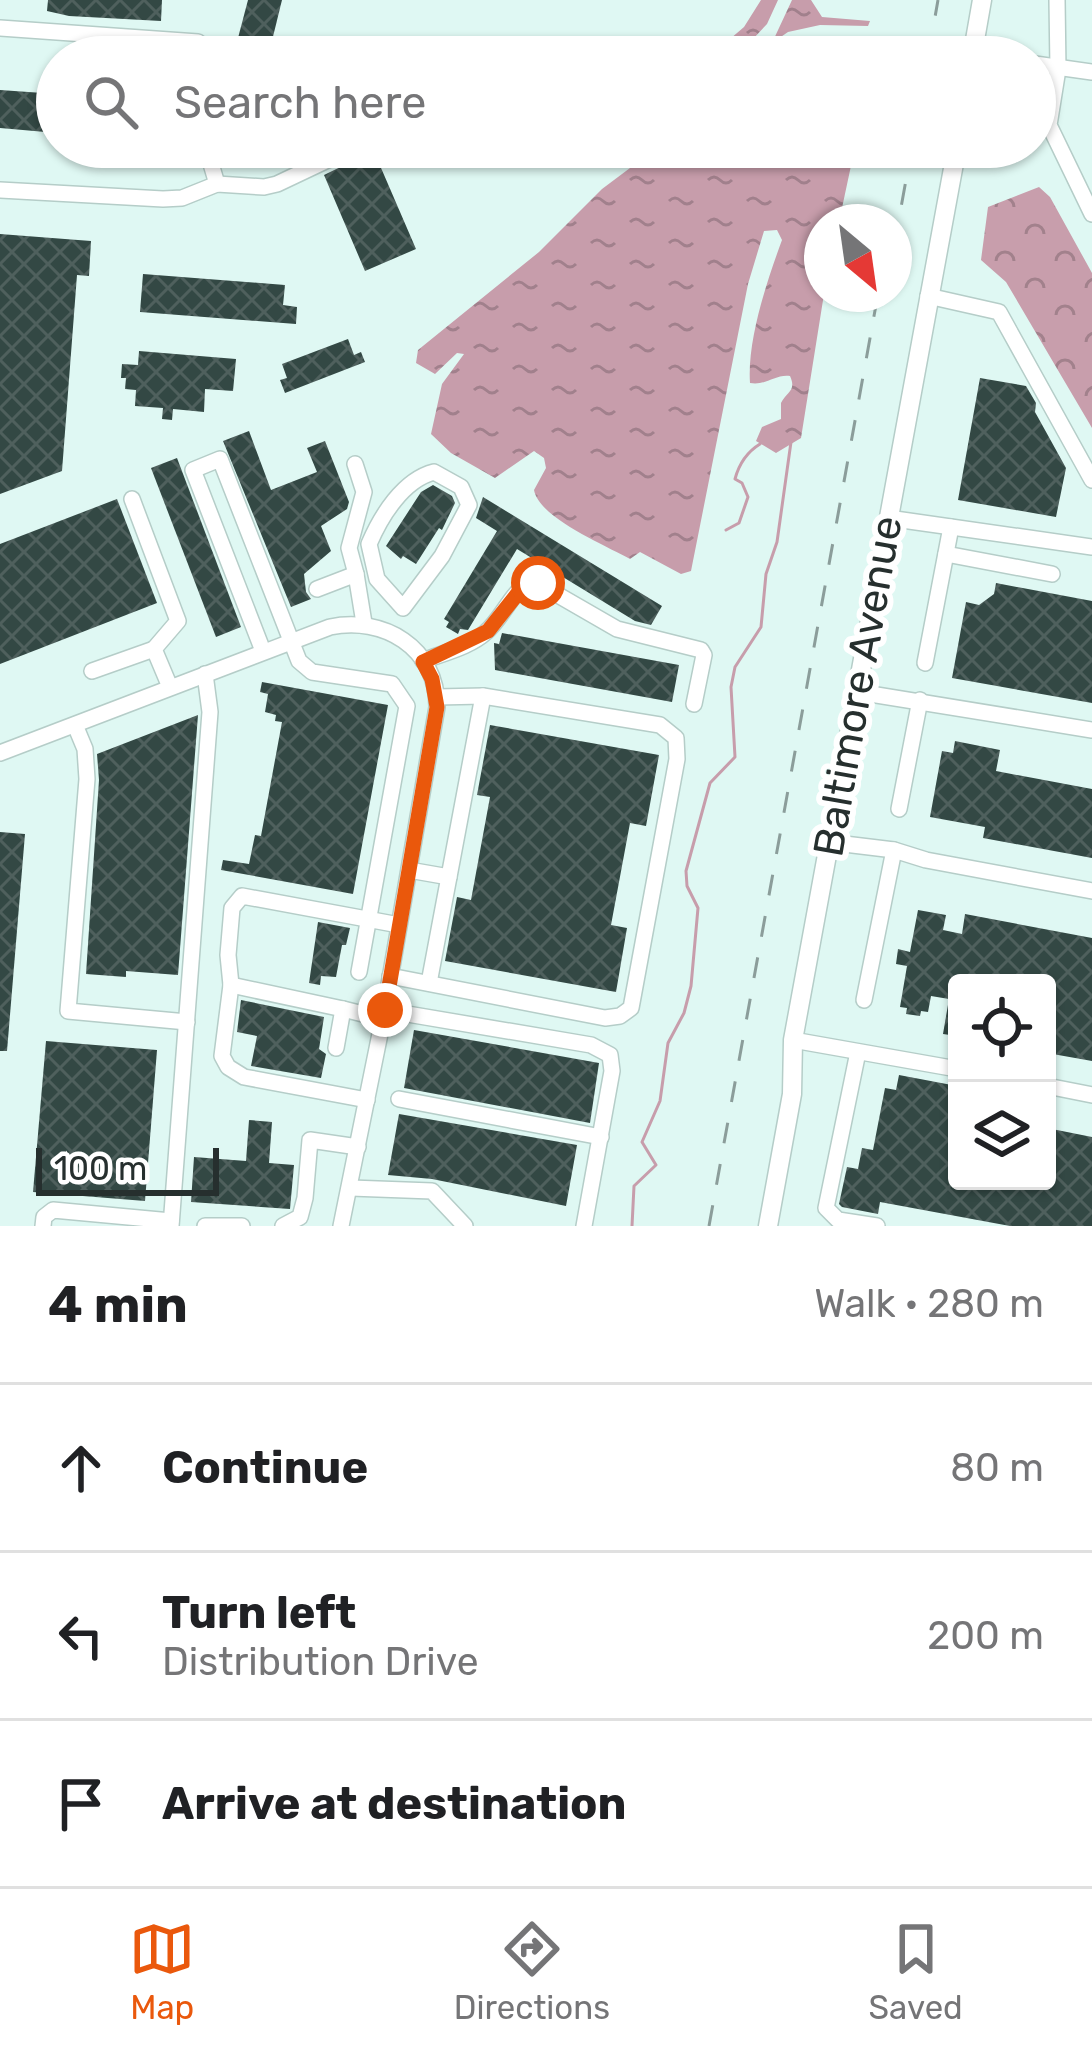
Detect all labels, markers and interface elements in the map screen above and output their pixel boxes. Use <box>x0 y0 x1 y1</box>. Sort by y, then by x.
search box <box>36 36 1056 168</box>
icon: search <box>78 69 144 135</box>
text: Search here <box>174 76 426 129</box>
north arrow <box>804 204 912 312</box>
street label: Baltimore Avenue <box>803 512 913 860</box>
route start <box>511 556 565 610</box>
map controls <box>948 974 1056 1190</box>
button: locate <box>948 974 1056 1082</box>
route end <box>358 983 412 1037</box>
button: layers <box>948 1082 1056 1190</box>
scale bar <box>36 1142 219 1195</box>
text: 100 m <box>54 1149 147 1188</box>
text: 4 min <box>48 1274 188 1335</box>
text: Walk · 280 m <box>814 1281 1044 1327</box>
icon: ahead <box>48 1435 114 1501</box>
text: Continue <box>162 1441 368 1494</box>
text: 80 m <box>950 1445 1044 1491</box>
text: Turn left <box>162 1586 356 1639</box>
icon: left <box>48 1603 114 1669</box>
text: 200 m <box>927 1613 1044 1659</box>
text: Distribution Drive <box>162 1639 478 1685</box>
icon: arrive <box>48 1771 114 1837</box>
text: Arrive at destination <box>162 1777 627 1830</box>
tab: Map <box>129 1916 195 2027</box>
tab: Directions <box>454 1916 610 2027</box>
tab: Saved <box>869 1916 963 2027</box>

